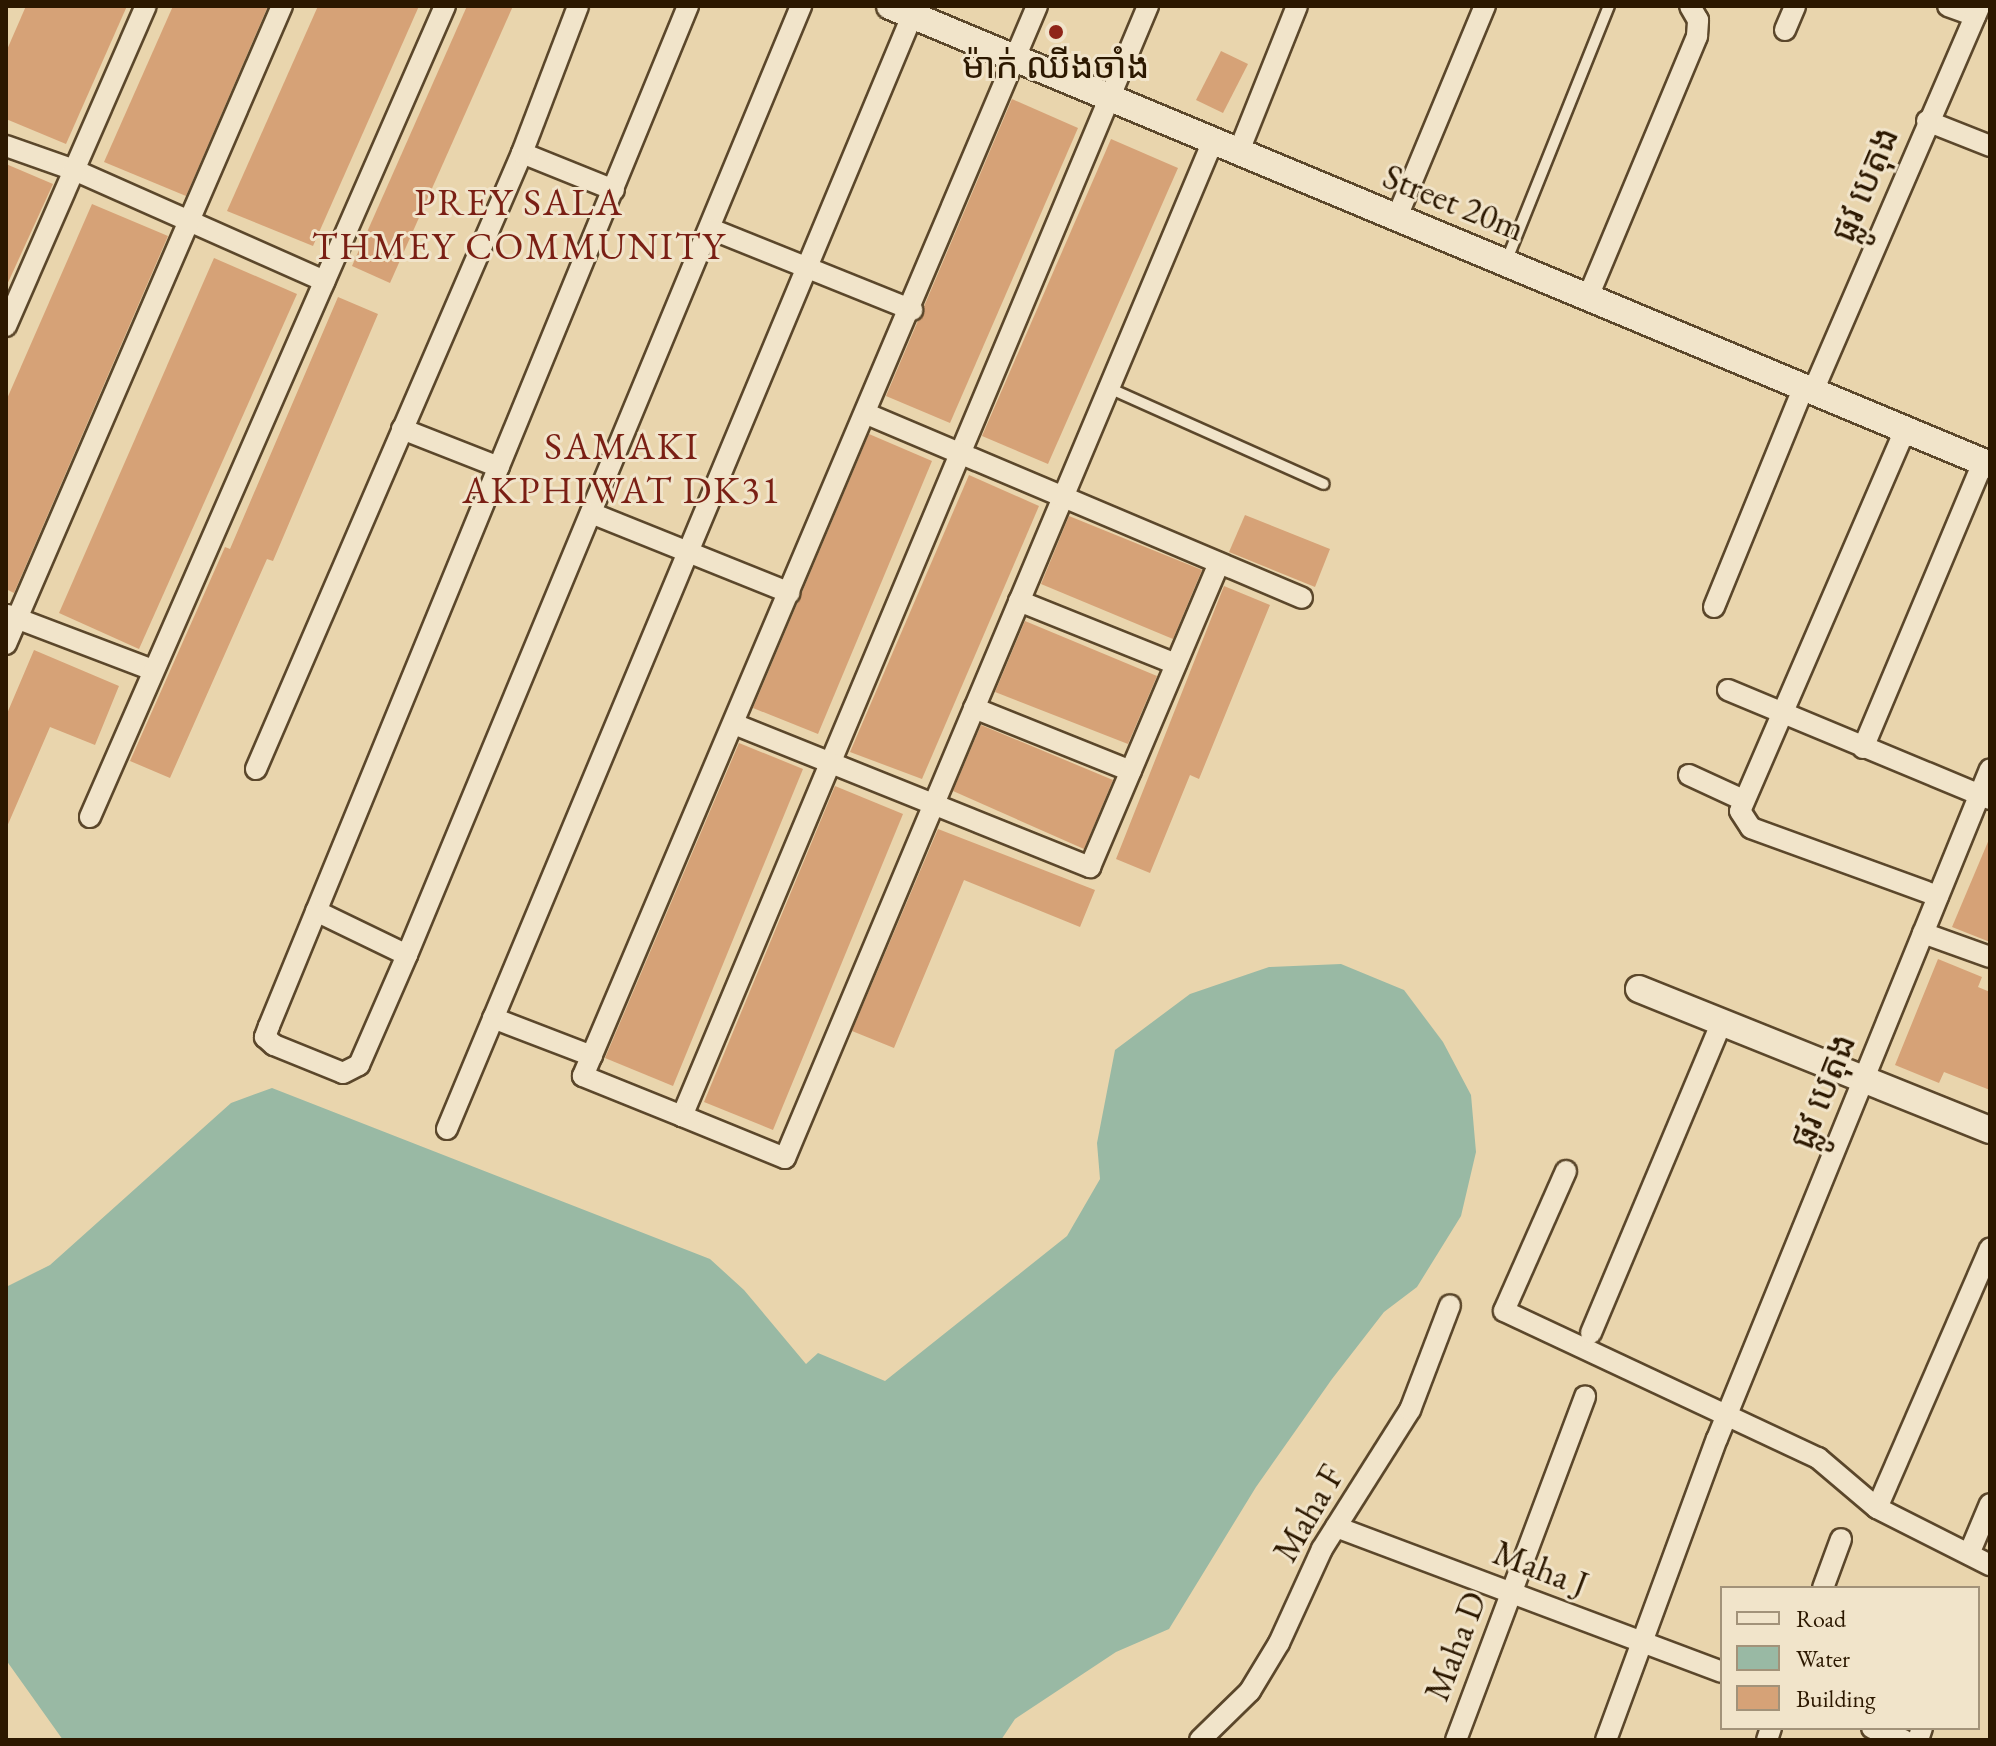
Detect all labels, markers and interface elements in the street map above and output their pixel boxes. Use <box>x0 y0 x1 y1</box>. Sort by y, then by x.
marker: ម៉ាក់ ឈីងចាំង <box>1047 23 1065 41</box>
place label: ម៉ាក់ ឈីងចាំង <box>962 44 1150 88</box>
street label: ផ្លូវ បេតុង <box>1821 120 1907 248</box>
street label: Street 20m <box>1377 154 1531 250</box>
district label: PREY SALA THMEY COMMUNITY <box>312 179 726 268</box>
district label: SAMAKI AKPHIWAT DK31 <box>462 423 782 512</box>
street label: ផ្លូវ បេតុង <box>1779 1027 1865 1155</box>
street label: Maha F <box>1263 1457 1353 1569</box>
street label: Maha J <box>1487 1530 1595 1606</box>
street label: Maha D <box>1415 1585 1495 1707</box>
legend <box>1720 1586 1980 1730</box>
text: Road <box>1796 1603 1846 1634</box>
text: Water <box>1796 1643 1850 1674</box>
text: Building <box>1796 1683 1876 1714</box>

